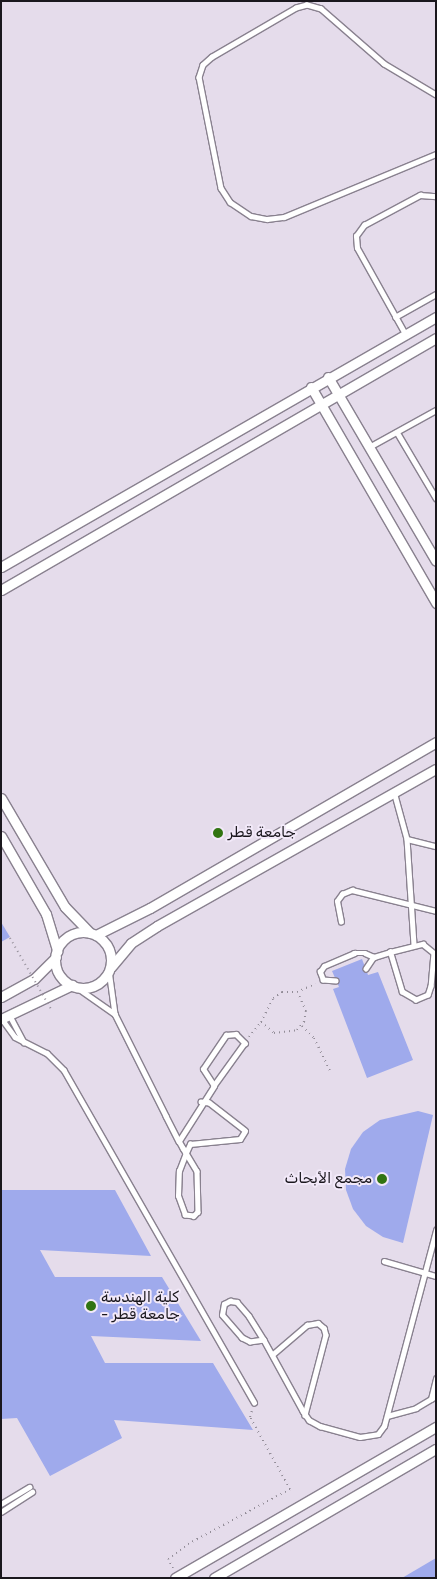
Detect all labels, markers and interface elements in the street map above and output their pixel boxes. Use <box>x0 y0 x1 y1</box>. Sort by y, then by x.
place label: جامعة قطر <box>228 824 296 842</box>
marker: جامعة قطر <box>212 827 224 839</box>
place label: مجمع الأبحاث <box>284 1170 372 1188</box>
marker: مجمع الأبحاث <box>376 1173 388 1185</box>
place label: كلية الهندسة - جامعة قطر <box>101 1288 180 1323</box>
marker: كلية الهندسة - جامعة قطر <box>85 1300 97 1312</box>

